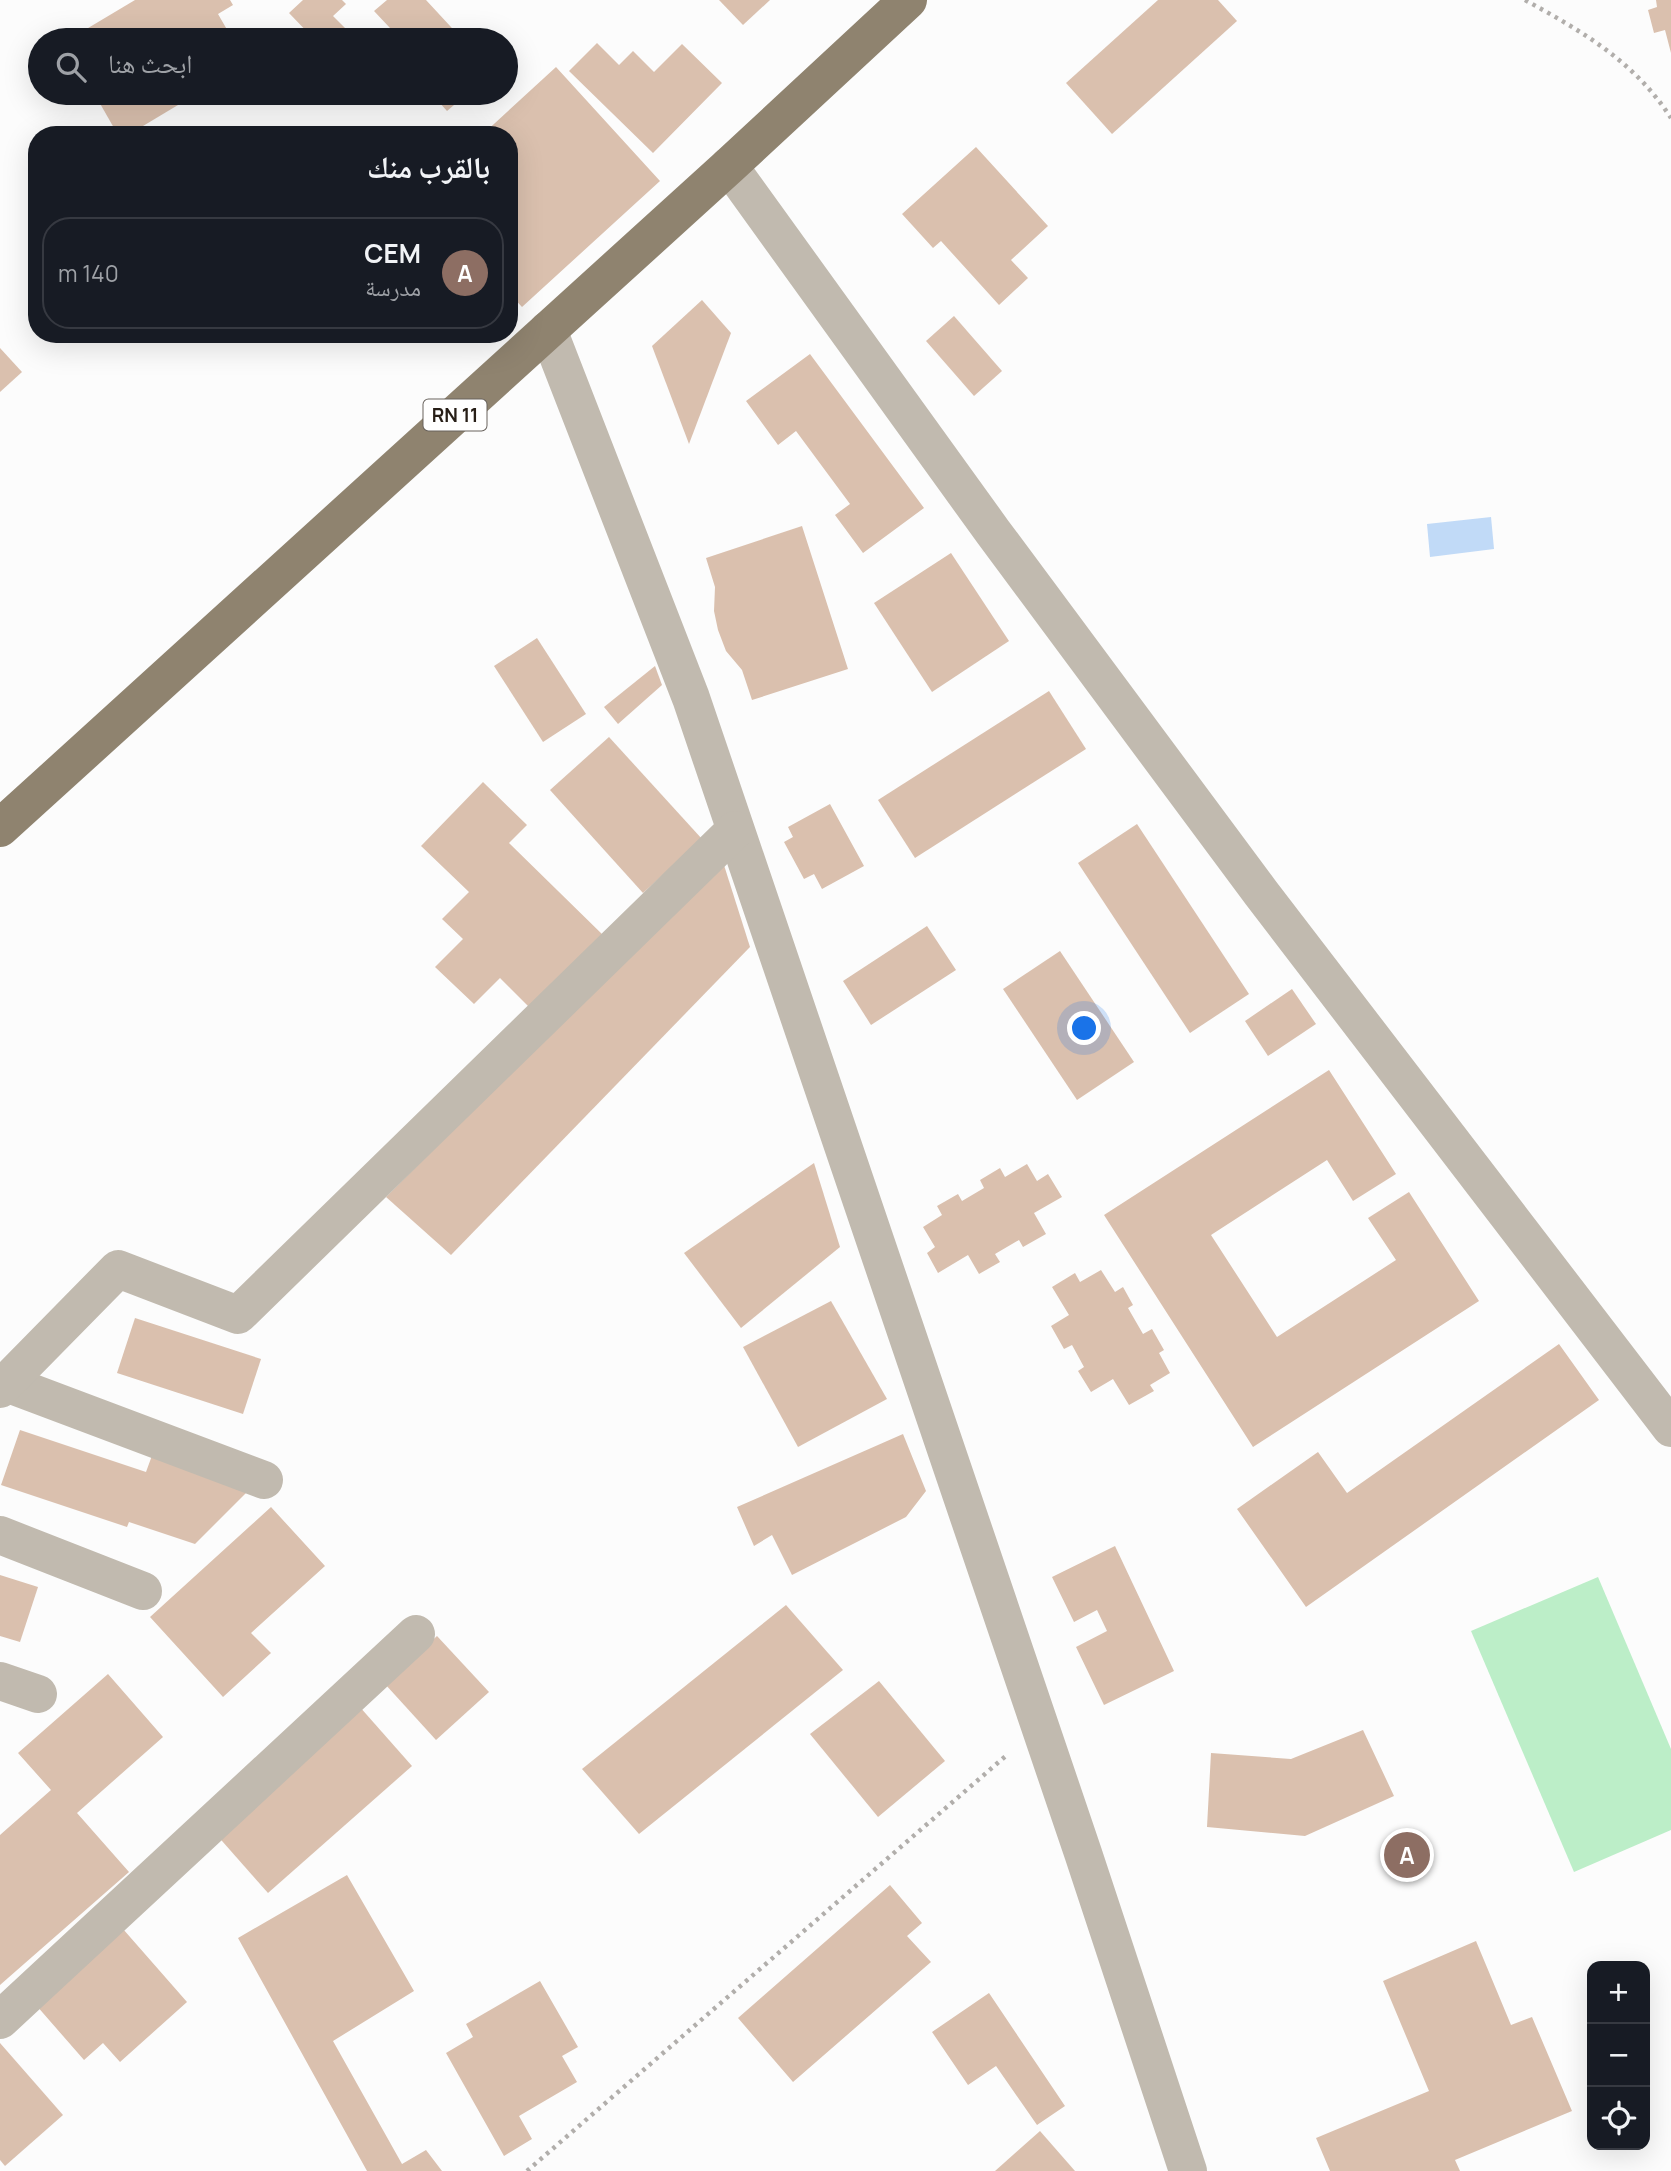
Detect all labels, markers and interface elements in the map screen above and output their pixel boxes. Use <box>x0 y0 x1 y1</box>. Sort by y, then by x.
search box <box>28 28 518 105</box>
text: ابحث هنا <box>108 45 192 81</box>
icon: search <box>52 48 90 86</box>
text: بالقرب منك <box>367 146 490 187</box>
text: CEM <box>364 235 421 271</box>
text: 140 m <box>58 257 119 289</box>
text: A <box>457 257 473 289</box>
text: مدرسة <box>365 271 421 303</box>
road number: RN 11 <box>424 400 486 430</box>
your location <box>1067 1011 1101 1045</box>
pin: A <box>1384 1829 1430 1881</box>
map controls <box>1587 1961 1650 2150</box>
button: + <box>1587 1961 1650 2024</box>
button: − <box>1587 2024 1650 2087</box>
button: locate <box>1587 2087 1650 2150</box>

